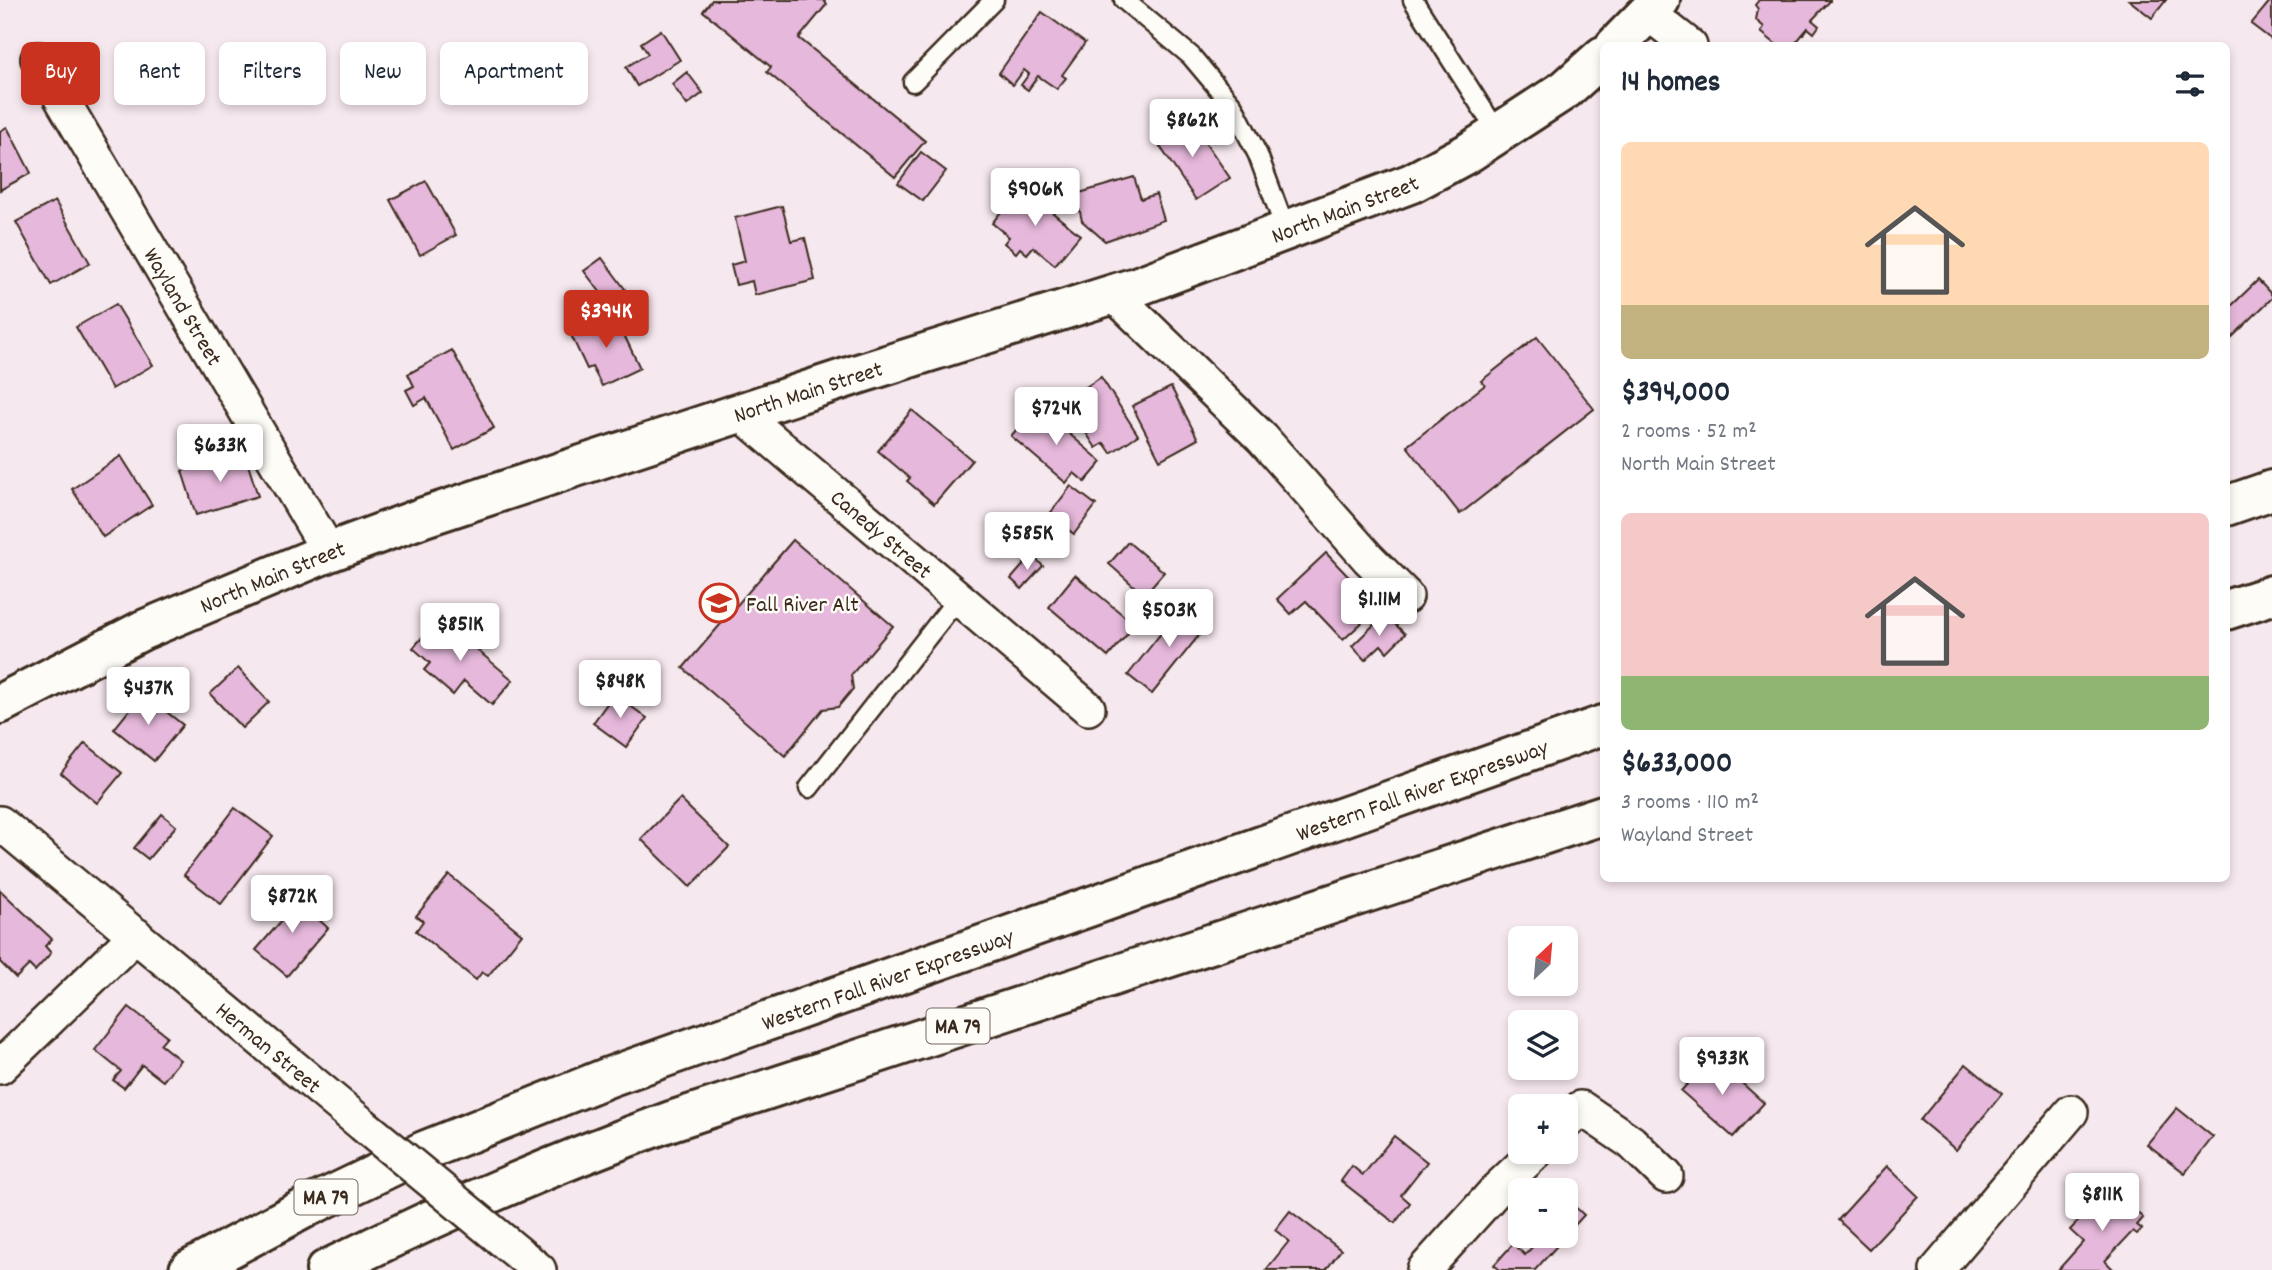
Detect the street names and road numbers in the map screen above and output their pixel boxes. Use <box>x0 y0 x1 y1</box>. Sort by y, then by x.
street label: North Main Street <box>1267 169 1426 254</box>
street label: Wayland Street <box>133 243 229 373</box>
street label: North Main Street <box>730 354 887 434</box>
street label: Canedy Street <box>822 483 938 589</box>
street label: North Main Street <box>196 534 351 624</box>
street label: Western Fall River Expressway <box>1293 732 1554 852</box>
street label: Western Fall River Expressway <box>758 922 1020 1042</box>
street label: Herman Street <box>207 996 327 1103</box>
road number: MA 79 <box>926 1009 990 1044</box>
road number: MA 79 <box>294 1180 358 1214</box>

